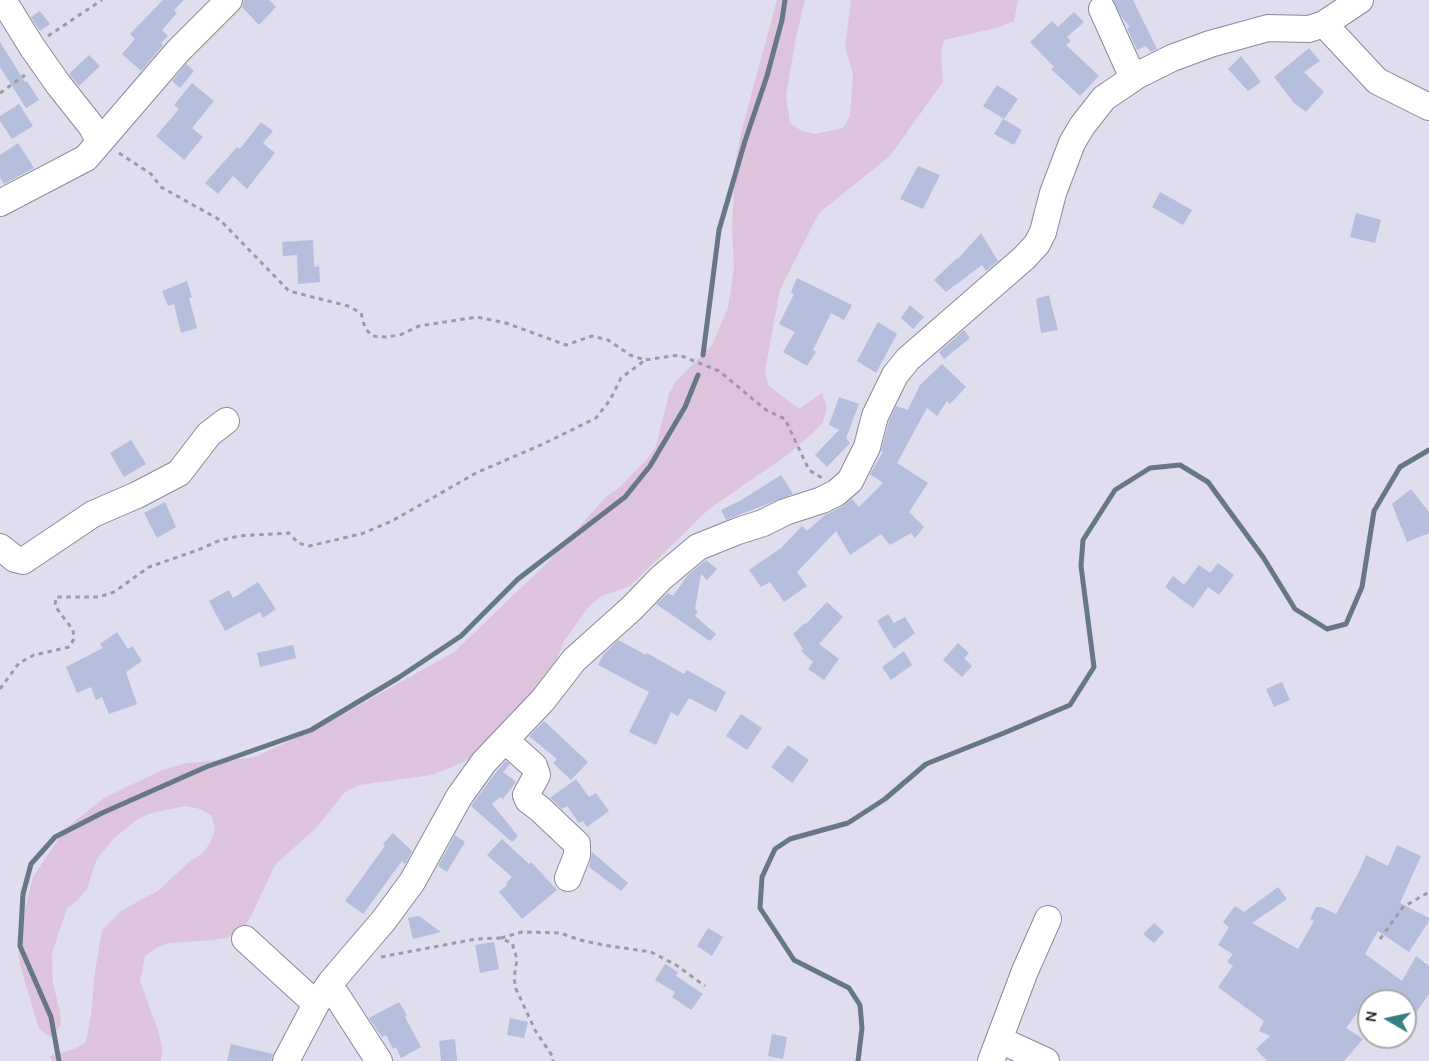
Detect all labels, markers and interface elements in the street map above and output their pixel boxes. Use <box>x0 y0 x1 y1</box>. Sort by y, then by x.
north arrow <box>1357 989 1417 1049</box>
text: N <box>1360 1009 1381 1024</box>

